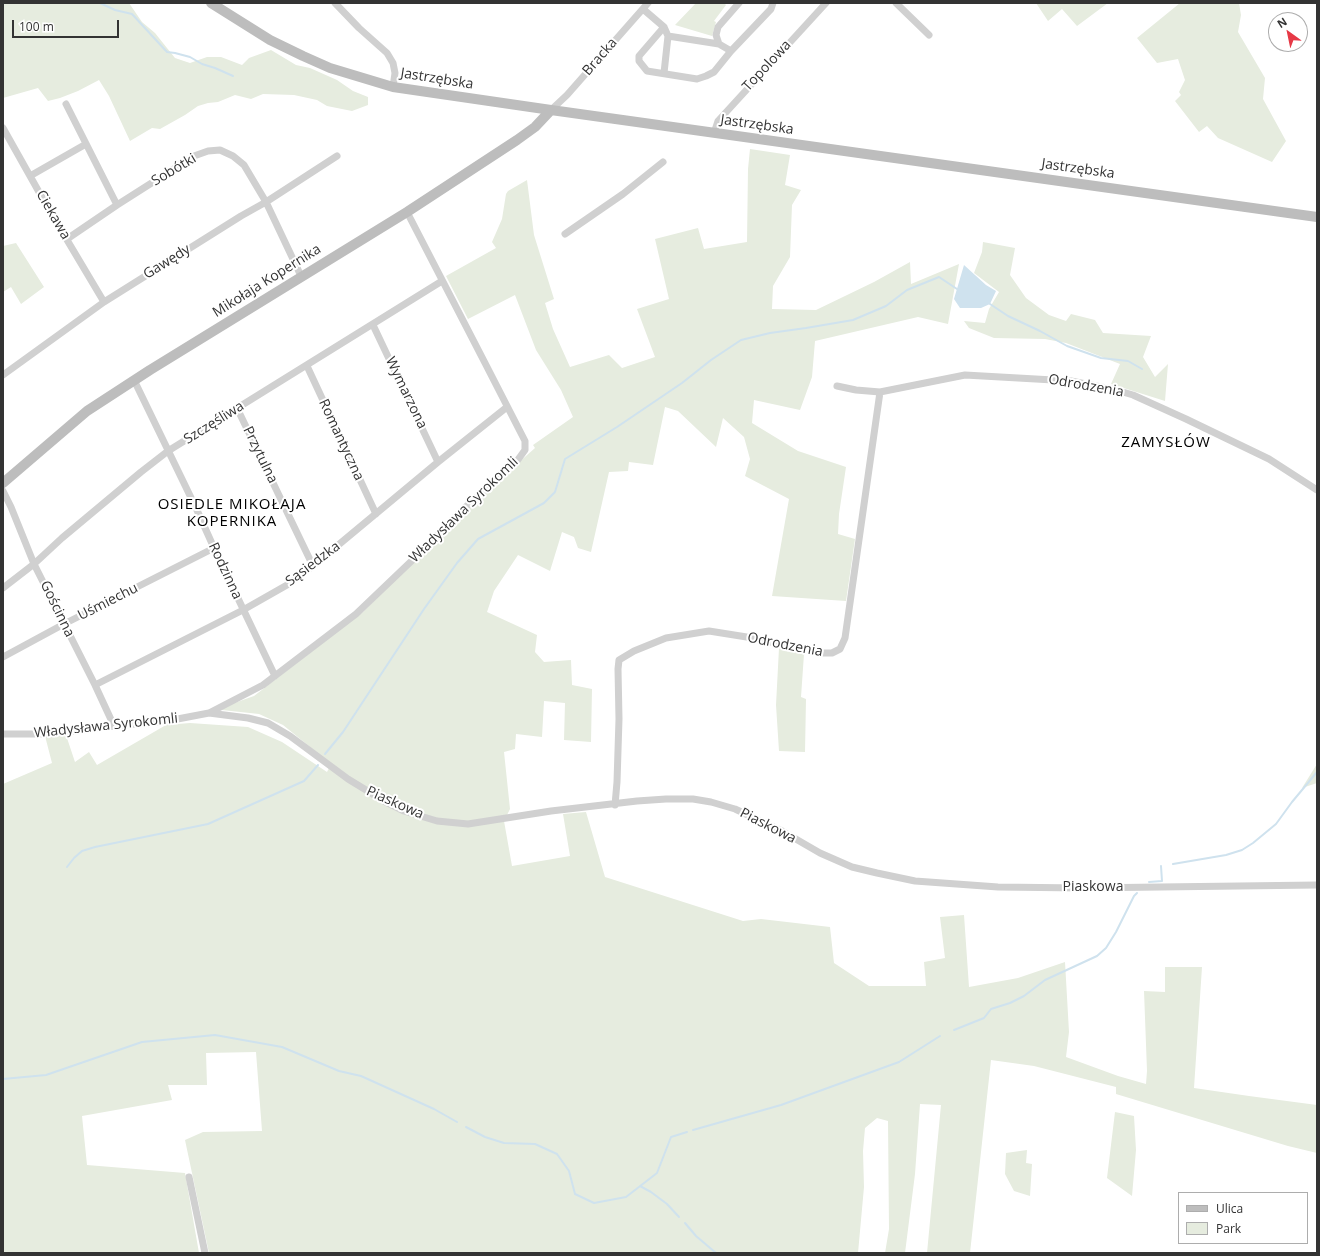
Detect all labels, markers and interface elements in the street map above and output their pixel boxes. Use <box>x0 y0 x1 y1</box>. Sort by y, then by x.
scale bar <box>14 12 121 38</box>
north arrow <box>1268 12 1308 52</box>
text: N <box>1274 14 1290 31</box>
text: 100 m <box>19 18 54 35</box>
street label: Bracka <box>579 35 621 79</box>
street label: Topolowa <box>739 37 795 95</box>
street label: Jastrzębska <box>399 65 475 93</box>
street label: Jastrzębska <box>719 112 795 138</box>
street label: Sobótki <box>149 150 199 190</box>
street label: Jastrzębska <box>1040 156 1116 182</box>
street label: Ciekawa <box>32 187 74 243</box>
street label: Gawędy <box>140 241 194 283</box>
street label: Mikołaja Kopernika <box>210 241 324 321</box>
street label: Wymarzona <box>381 354 431 432</box>
street label: Odrodzenia <box>1047 371 1125 401</box>
street label: Romantyczna <box>315 397 367 483</box>
street label: Szczęśliwa <box>181 398 247 448</box>
street label: Przytulna <box>239 424 281 486</box>
district label: ZAMYSŁÓW <box>1121 434 1211 452</box>
street label: Władysława Syrokomli <box>406 454 522 566</box>
district label: OSIEDLE MIKOŁAJA KOPERNIKA <box>158 496 306 531</box>
street label: Sąsiedzka <box>282 538 344 590</box>
street label: Rodzinna <box>205 540 245 602</box>
street label: Gościnna <box>36 578 78 640</box>
street label: Uśmiechu <box>75 580 141 624</box>
street label: Odrodzenia <box>746 629 824 661</box>
street label: Władysława Syrokomli <box>33 710 179 742</box>
street label: Piaskowa <box>364 783 426 823</box>
street label: Piaskowa <box>737 805 799 847</box>
street label: Piaskowa <box>1063 879 1123 895</box>
legend <box>1178 1192 1308 1244</box>
text: Ulica <box>1216 1200 1243 1217</box>
text: Park <box>1216 1220 1241 1237</box>

